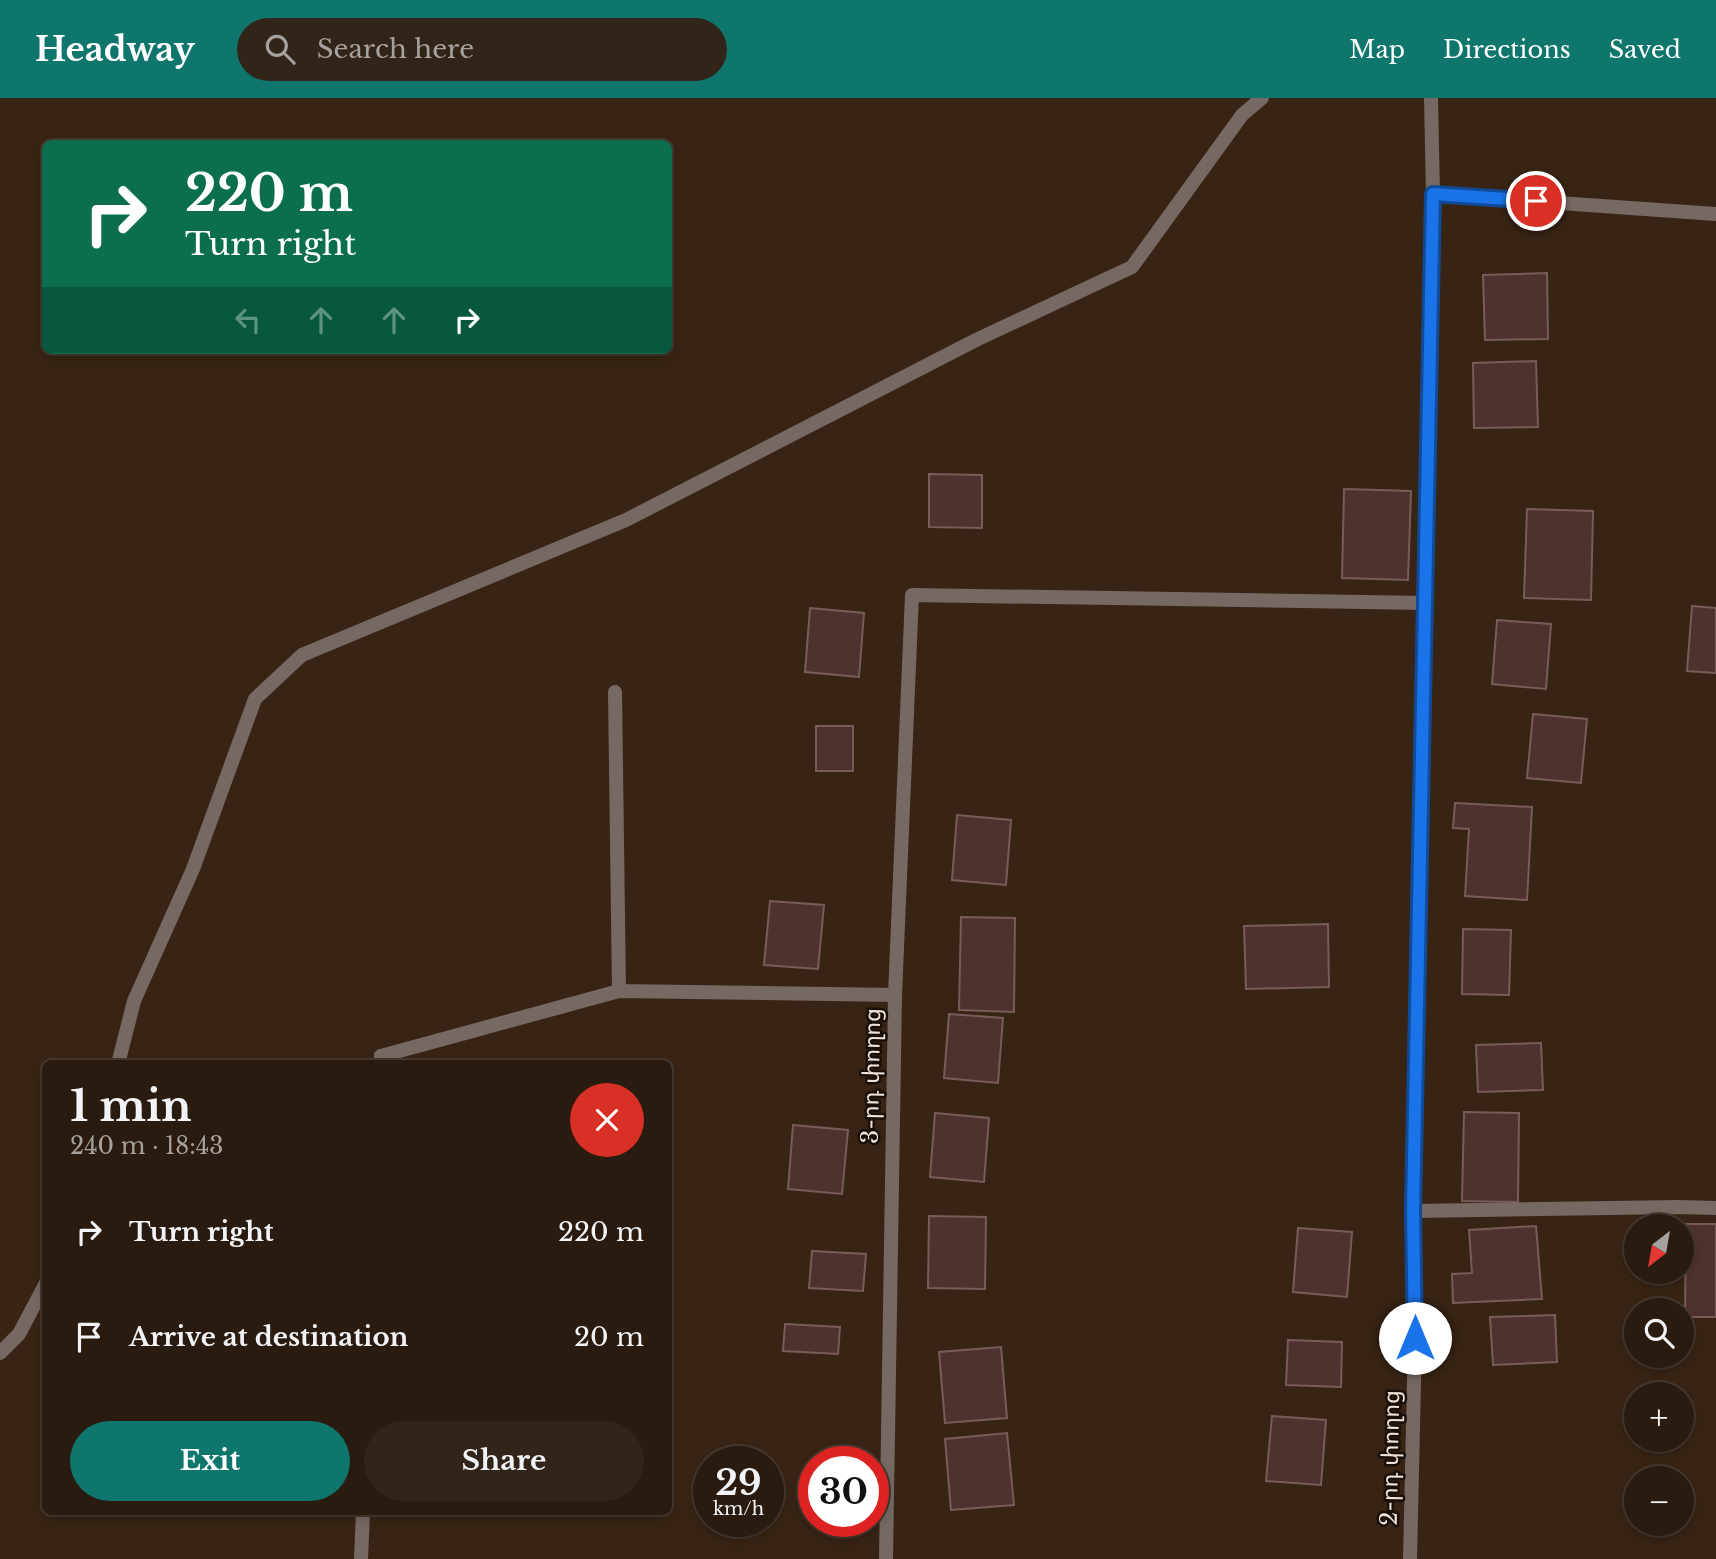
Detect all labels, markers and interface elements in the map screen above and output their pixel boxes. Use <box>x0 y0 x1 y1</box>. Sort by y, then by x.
search box <box>237 18 727 81</box>
text: Headway <box>35 29 195 70</box>
icon: search <box>261 30 299 68</box>
text: Search here <box>317 33 474 65</box>
text: Map <box>1349 35 1405 64</box>
text: Directions <box>1443 35 1571 64</box>
text: Saved <box>1609 35 1681 64</box>
text: 220 m <box>185 163 353 224</box>
icon: right <box>70 168 161 259</box>
pin <box>1506 171 1566 231</box>
icon: arrive <box>1517 182 1555 220</box>
text: Turn right <box>185 224 356 264</box>
icon: left <box>229 301 267 339</box>
icon: ahead <box>302 301 340 339</box>
icon: ahead <box>375 301 413 339</box>
icon: right <box>448 301 486 339</box>
street label: 3-րդ փողոց <box>856 1008 886 1144</box>
text: 1 min <box>70 1080 192 1132</box>
button: close <box>570 1083 644 1157</box>
text: 240 m · 18:43 <box>70 1132 223 1160</box>
icon: right <box>70 1213 108 1251</box>
north arrow <box>1624 1214 1694 1284</box>
map controls <box>1624 1214 1694 1536</box>
text: Turn right <box>129 1216 274 1248</box>
text: 220 m <box>558 1216 644 1248</box>
button: search <box>1624 1298 1694 1368</box>
position arrow <box>1378 1301 1452 1375</box>
icon: arrive <box>70 1318 108 1356</box>
text: Arrive at destination <box>129 1321 409 1353</box>
text: 20 m <box>574 1321 644 1353</box>
button: + <box>1624 1382 1694 1452</box>
street label: 2-րդ փողոց <box>1375 1390 1405 1526</box>
button: Exit <box>70 1421 350 1501</box>
button: Share <box>364 1421 644 1501</box>
speed limit sign: 30 <box>798 1446 889 1537</box>
text: 29 <box>715 1461 762 1504</box>
button: − <box>1624 1466 1694 1536</box>
text: km/h <box>713 1498 764 1520</box>

